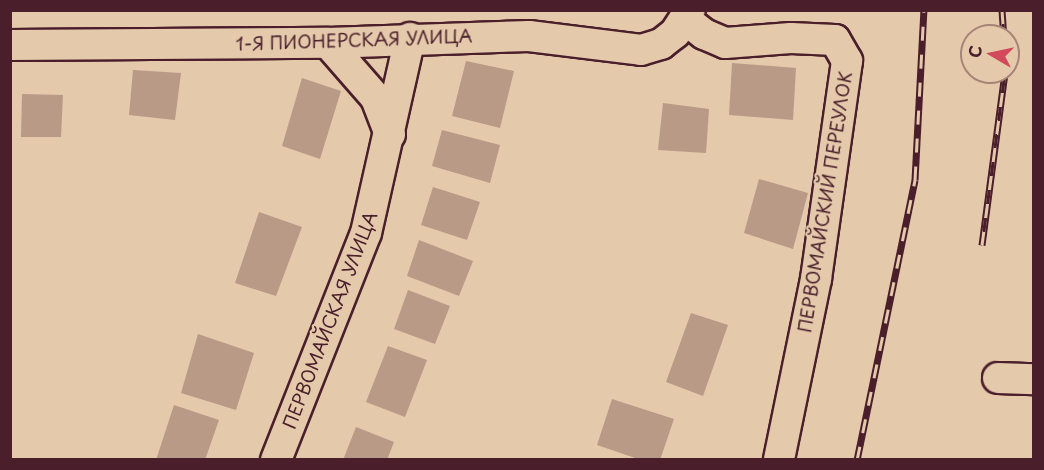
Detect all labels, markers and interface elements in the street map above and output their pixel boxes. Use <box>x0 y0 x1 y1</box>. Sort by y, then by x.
north arrow <box>960 24 1020 84</box>
street label: 1-Я ПИОНЕРСКАЯ УЛИЦА <box>235 25 473 55</box>
text: С <box>961 44 987 59</box>
street label: ПЕРВОМАЙСКИЙ ПЕРЕУЛОК <box>794 70 856 334</box>
street label: ПЕРВОМАЙСКАЯ УЛИЦА <box>279 208 381 432</box>

